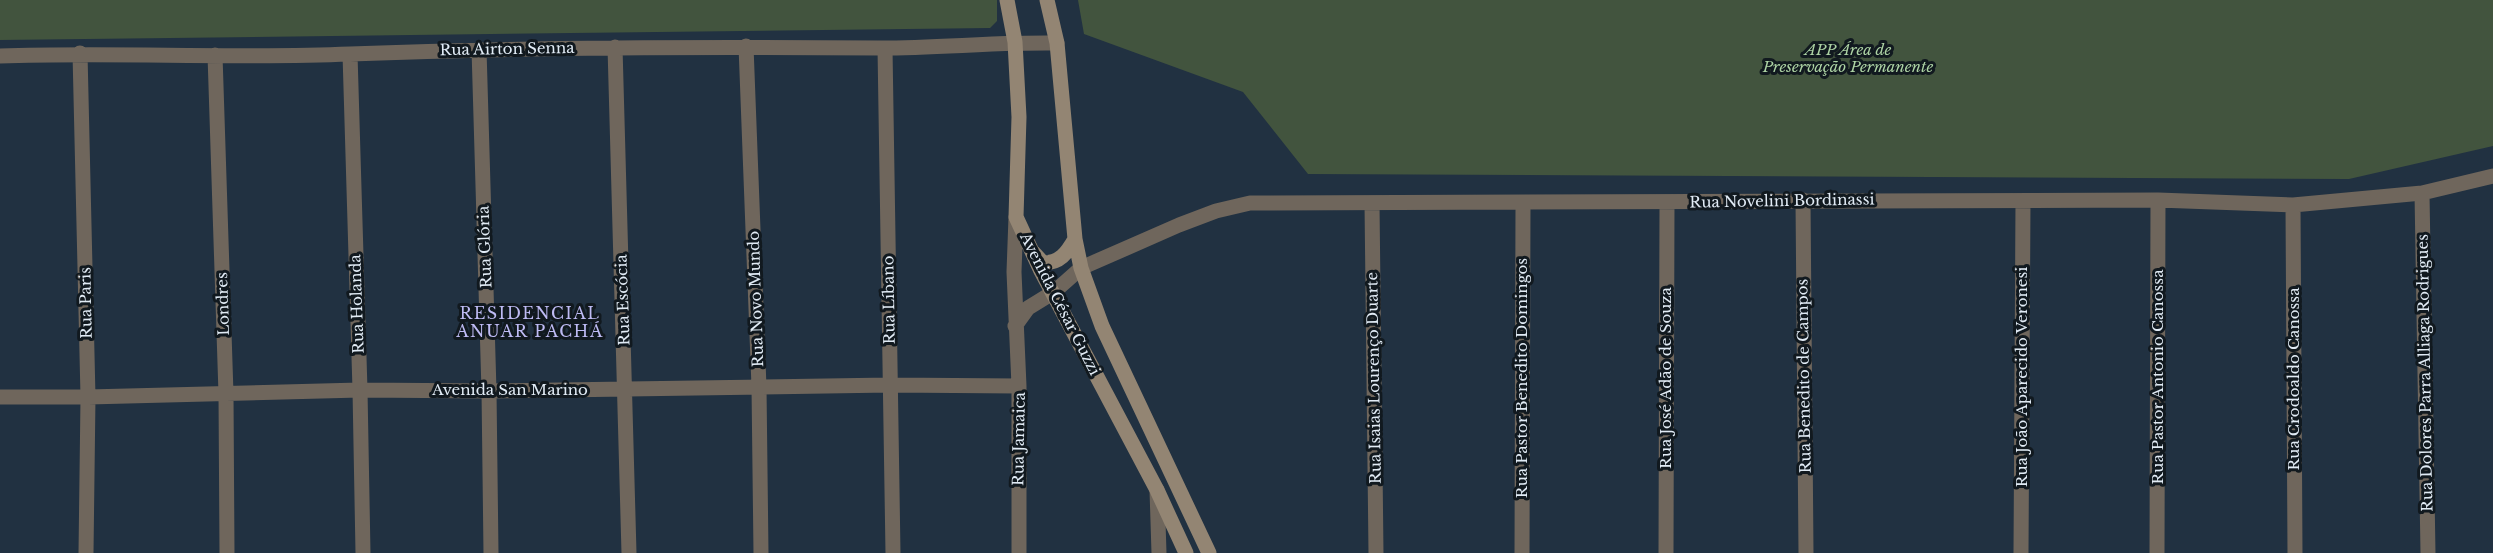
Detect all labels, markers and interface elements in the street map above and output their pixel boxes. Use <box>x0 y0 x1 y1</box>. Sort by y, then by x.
street label: Rua Airton Senna <box>439 38 575 59</box>
park label: APP Área de Preservação Permanente <box>1762 40 1933 76</box>
street label: Rua Novelini Bordinassi <box>1689 189 1875 212</box>
street label: Rua Glória <box>474 205 495 289</box>
street label: Avenida César Guzzi <box>1016 228 1105 378</box>
street label: Rua Novo Mundo <box>744 230 767 367</box>
street label: Rua Dolores Parra Alliaga Rodrigues <box>2413 234 2436 512</box>
street label: Rua Holanda <box>345 253 368 354</box>
street label: Rua Escócia <box>611 253 634 346</box>
street label: Rua Líbano <box>878 255 899 345</box>
street label: Rua Pastor Benedito Domingos <box>1512 258 1531 498</box>
street label: Rua Paris <box>75 267 96 339</box>
street label: Rua João Aparecido Veronesi <box>2012 267 2031 487</box>
street label: Rua Pastor Antonio Canossa <box>2148 269 2167 484</box>
street label: Londres <box>212 272 233 336</box>
street label: Rua Isaias Lourenço Duarte <box>1362 272 1385 484</box>
street label: Rua Benedito de Campos <box>1792 278 1815 473</box>
street label: Rua José Adão de Souza <box>1656 286 1675 469</box>
street label: Rua Crodoaldo Canossa <box>2284 287 2303 470</box>
district label: RESIDENCIAL ANUAR PACHÁ <box>455 303 604 341</box>
street label: Avenida San Marino <box>431 380 588 399</box>
street label: Rua Jamaica <box>1008 391 1029 486</box>

